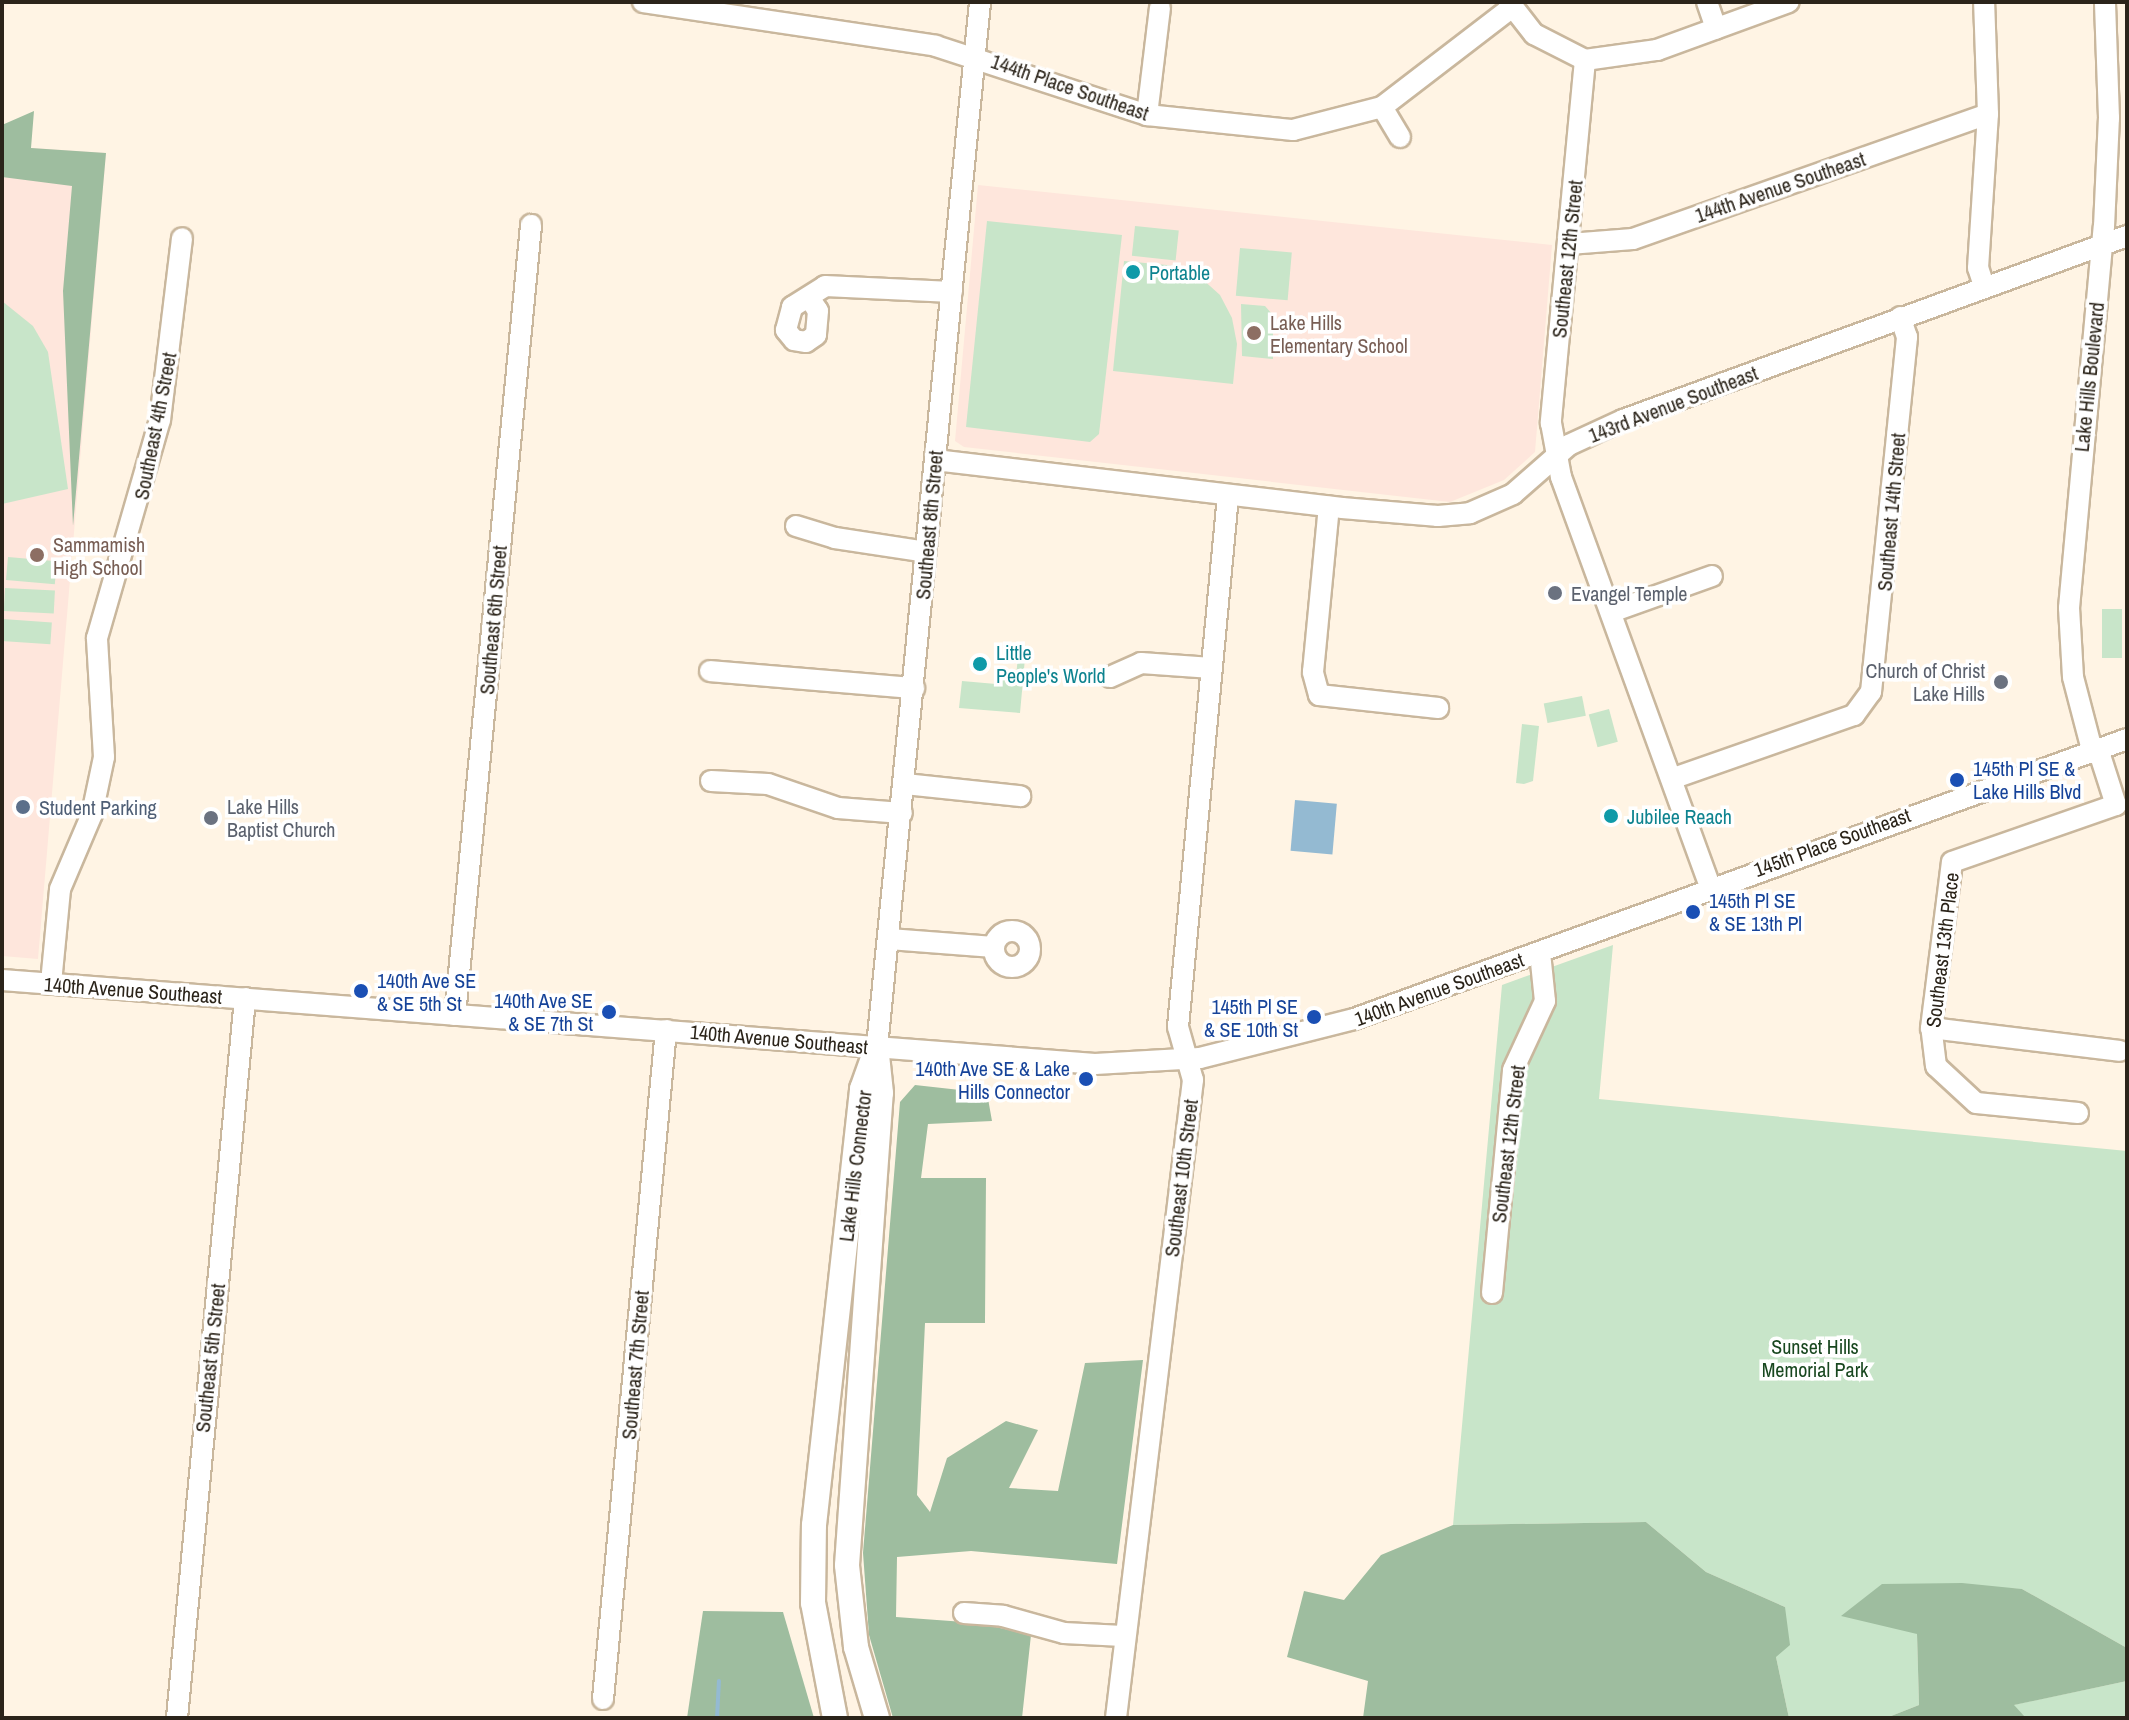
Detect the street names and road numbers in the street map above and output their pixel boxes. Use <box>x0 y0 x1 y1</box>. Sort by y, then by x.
street label: 144th Place Southeast <box>988 49 1152 125</box>
street label: 144th Avenue Southeast <box>1691 146 1869 228</box>
street label: Southeast 12th Street <box>1547 179 1587 339</box>
street label: Lake Hills Boulevard <box>2069 301 2109 453</box>
street label: Southeast 4th Street <box>129 350 181 502</box>
street label: 143rd Avenue Southeast <box>1585 360 1761 448</box>
street label: Southeast 14th Street <box>1872 432 1910 592</box>
street label: Southeast 8th Street <box>911 449 947 601</box>
street label: Southeast 6th Street <box>475 544 511 696</box>
street label: 145th Place Southeast <box>1750 803 1914 881</box>
street label: Southeast 13th Place <box>1921 871 1963 1029</box>
street label: 140th Avenue Southeast <box>1351 947 1527 1031</box>
street label: 140th Avenue Southeast <box>43 972 223 1008</box>
street label: 140th Avenue Southeast <box>689 1019 869 1059</box>
street label: Southeast 12th Street <box>1486 1064 1530 1224</box>
street label: Lake Hills Connector <box>834 1089 876 1243</box>
street label: Southeast 10th Street <box>1159 1098 1203 1258</box>
street label: Southeast 5th Street <box>190 1282 230 1434</box>
street label: Southeast 7th Street <box>617 1289 653 1441</box>

